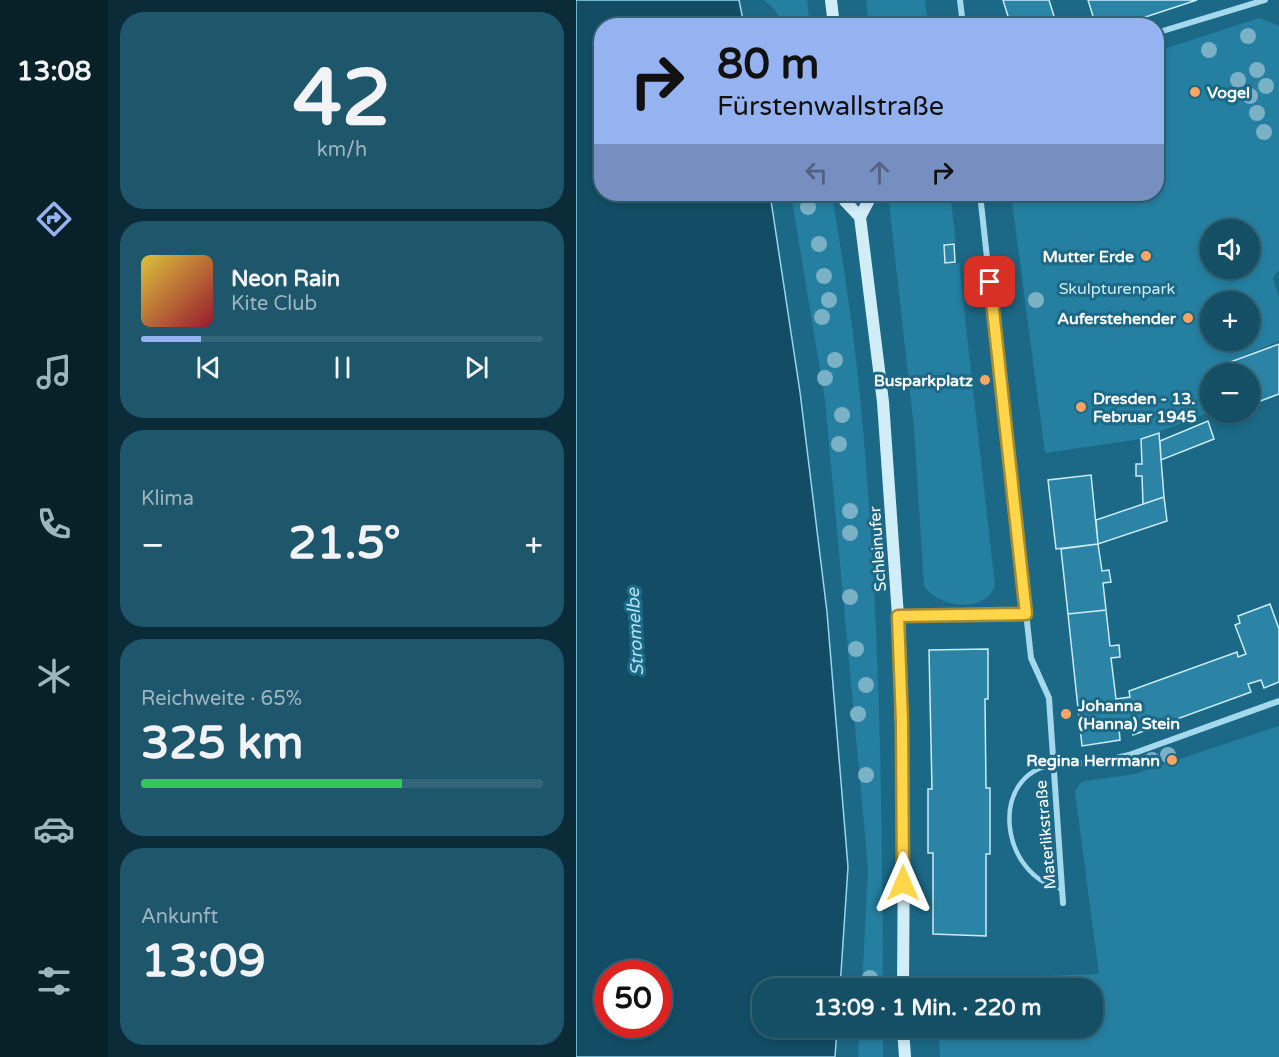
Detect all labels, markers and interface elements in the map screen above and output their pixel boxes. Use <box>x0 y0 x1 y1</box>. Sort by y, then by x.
text: 80 m <box>717 39 819 90</box>
icon: right <box>618 42 696 120</box>
text: 42 <box>293 52 391 146</box>
text: 13:08 <box>17 55 91 88</box>
place label: Vogel <box>1207 83 1250 103</box>
marker: Vogel <box>1188 85 1202 99</box>
text: Fürstenwallstraße <box>717 90 944 123</box>
text: km/h <box>317 138 367 162</box>
icon: left <box>800 156 833 189</box>
icon: ahead <box>863 156 896 189</box>
icon: right <box>926 156 959 189</box>
icon: directions <box>33 198 75 240</box>
map controls <box>1200 219 1260 423</box>
button: sound <box>1200 219 1260 279</box>
place label: Mutter Erde <box>1042 247 1134 267</box>
marker: Mutter Erde <box>1139 249 1153 263</box>
pin <box>964 256 1015 307</box>
icon: arrive <box>973 265 1006 298</box>
text: Neon Rain <box>231 266 340 292</box>
park label: Skulpturenpark <box>1059 279 1176 299</box>
button: + <box>1200 291 1260 351</box>
text: Kite Club <box>231 292 317 316</box>
place label: Auferstehender <box>1057 309 1177 329</box>
marker: Auferstehender <box>1181 311 1195 325</box>
icon: music <box>33 351 75 393</box>
icon: previous <box>192 351 225 384</box>
icon: pause <box>326 351 359 384</box>
icon: next <box>460 351 493 384</box>
button: − <box>1200 363 1260 423</box>
place label: Busparkplatz <box>874 371 973 391</box>
marker: Busparkplatz <box>978 373 992 387</box>
place label: Dresden - 13. Februar 1945 <box>1093 389 1197 427</box>
marker: Dresden - 13. Februar 1945 <box>1074 400 1088 414</box>
text: Klima <box>141 487 194 511</box>
icon: phone <box>33 503 75 545</box>
street label: Schleinufer <box>865 505 891 592</box>
text: 21.5° <box>288 517 401 571</box>
text: − <box>141 526 165 565</box>
text: + <box>524 526 543 565</box>
water label: Stromelbe <box>622 587 648 676</box>
icon: climate <box>33 655 75 697</box>
text: Reichweite · 65% <box>141 687 302 711</box>
place label: Johanna (Hanna) Stein <box>1077 696 1180 734</box>
marker: Johanna (Hanna) Stein <box>1059 707 1073 721</box>
text: 325 km <box>141 717 303 771</box>
place label: Regina Herrmann <box>1026 751 1160 771</box>
marker: Regina Herrmann <box>1165 753 1179 767</box>
street label: Materlikstraße <box>1031 779 1061 890</box>
icon: car <box>33 808 75 850</box>
position arrow <box>871 851 935 915</box>
text: Ankunft <box>141 905 218 929</box>
text: 13:09 <box>141 935 266 989</box>
icon: filters <box>33 960 75 1002</box>
speed limit sign: 50 <box>594 960 672 1038</box>
text: 13:09 · 1 Min. · 220 m <box>814 995 1041 1021</box>

